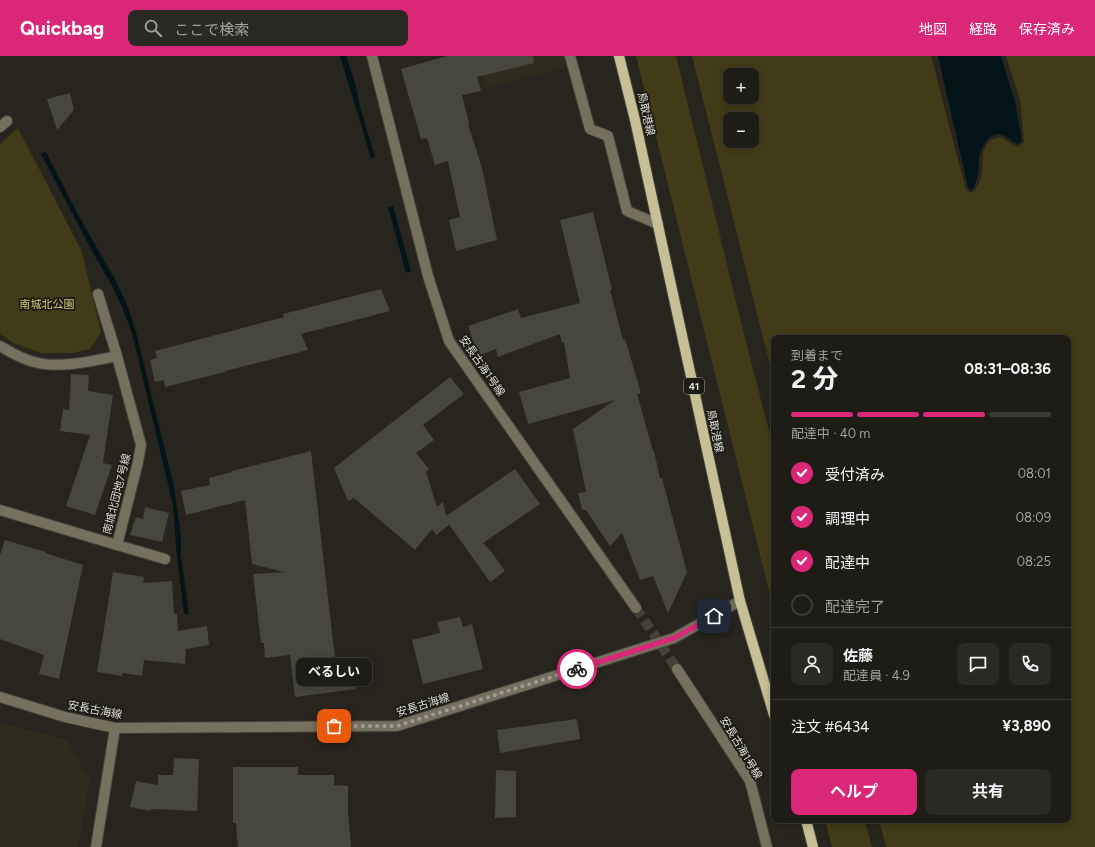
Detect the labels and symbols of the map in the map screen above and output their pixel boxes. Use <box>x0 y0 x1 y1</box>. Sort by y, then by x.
street label: 鳥取港線 <box>635 91 657 137</box>
park label: 南城北公園 <box>20 298 75 311</box>
street label: 安長古海1号線 <box>456 333 508 399</box>
road number: 41 <box>684 378 704 394</box>
street label: 鳥取港線 <box>704 408 726 454</box>
street label: 南城北団地7号線 <box>101 452 133 536</box>
pin <box>697 599 731 633</box>
courier <box>557 649 597 689</box>
callout: べるしい <box>296 658 372 686</box>
street label: 安長古海線 <box>395 691 451 719</box>
street label: 安長古海線 <box>67 698 123 722</box>
pin <box>317 709 351 743</box>
street label: 安長古海1号線 <box>717 714 765 782</box>

